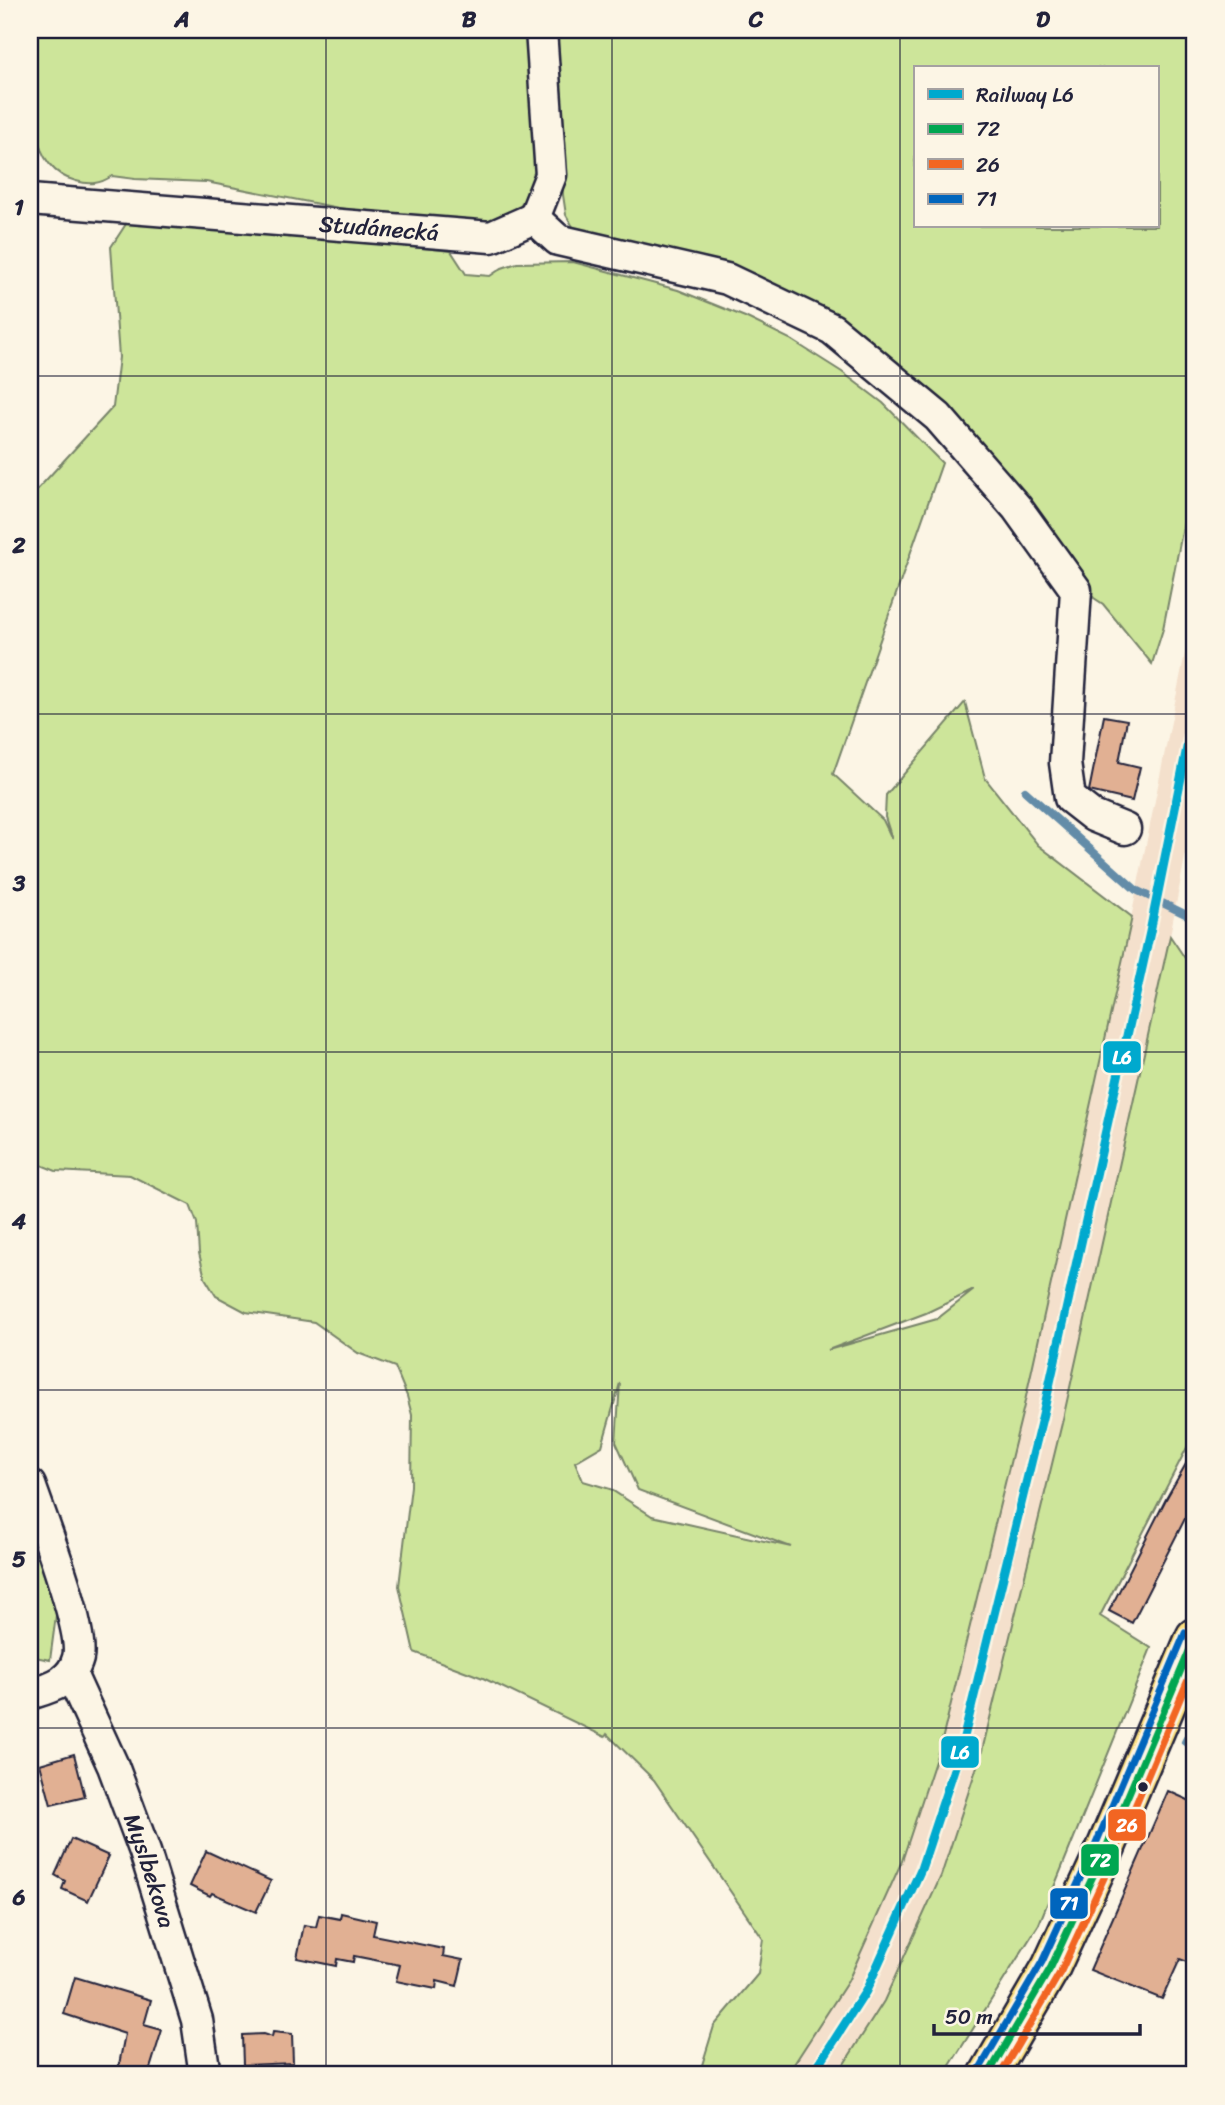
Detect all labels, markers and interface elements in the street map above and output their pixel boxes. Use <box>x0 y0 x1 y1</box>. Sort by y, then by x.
text: A <box>173 0 190 40</box>
text: B <box>462 0 477 40</box>
text: C <box>748 0 764 40</box>
text: D <box>1036 0 1051 40</box>
legend <box>914 66 1158 228</box>
text: Railway L6 <box>976 76 1074 114</box>
text: 72 <box>976 110 1000 148</box>
text: 26 <box>976 146 1000 184</box>
text: 71 <box>976 180 997 218</box>
text: 1 <box>14 187 24 228</box>
street label: Studánecká <box>317 203 440 254</box>
text: 2 <box>11 525 26 566</box>
text: 3 <box>12 863 26 904</box>
line badge: L6 <box>1102 1040 1142 1074</box>
text: L6 <box>1112 1041 1132 1074</box>
text: 4 <box>11 1201 27 1242</box>
text: 5 <box>12 1539 26 1580</box>
line badge: L6 <box>940 1735 980 1769</box>
text: L6 <box>950 1736 970 1769</box>
unlabelled marker <box>1136 1780 1150 1794</box>
street label: Myslbekova <box>111 1807 187 1933</box>
line badge: 26 <box>1107 1808 1147 1842</box>
text: 26 <box>1115 1809 1138 1842</box>
line badge: 72 <box>1080 1843 1120 1877</box>
text: 72 <box>1089 1844 1111 1877</box>
text: 6 <box>11 1877 26 1918</box>
line badge: 71 <box>1049 1887 1089 1920</box>
text: 71 <box>1059 1887 1079 1920</box>
scale bar <box>934 1993 1141 2037</box>
text: 50 m <box>945 1998 993 2036</box>

